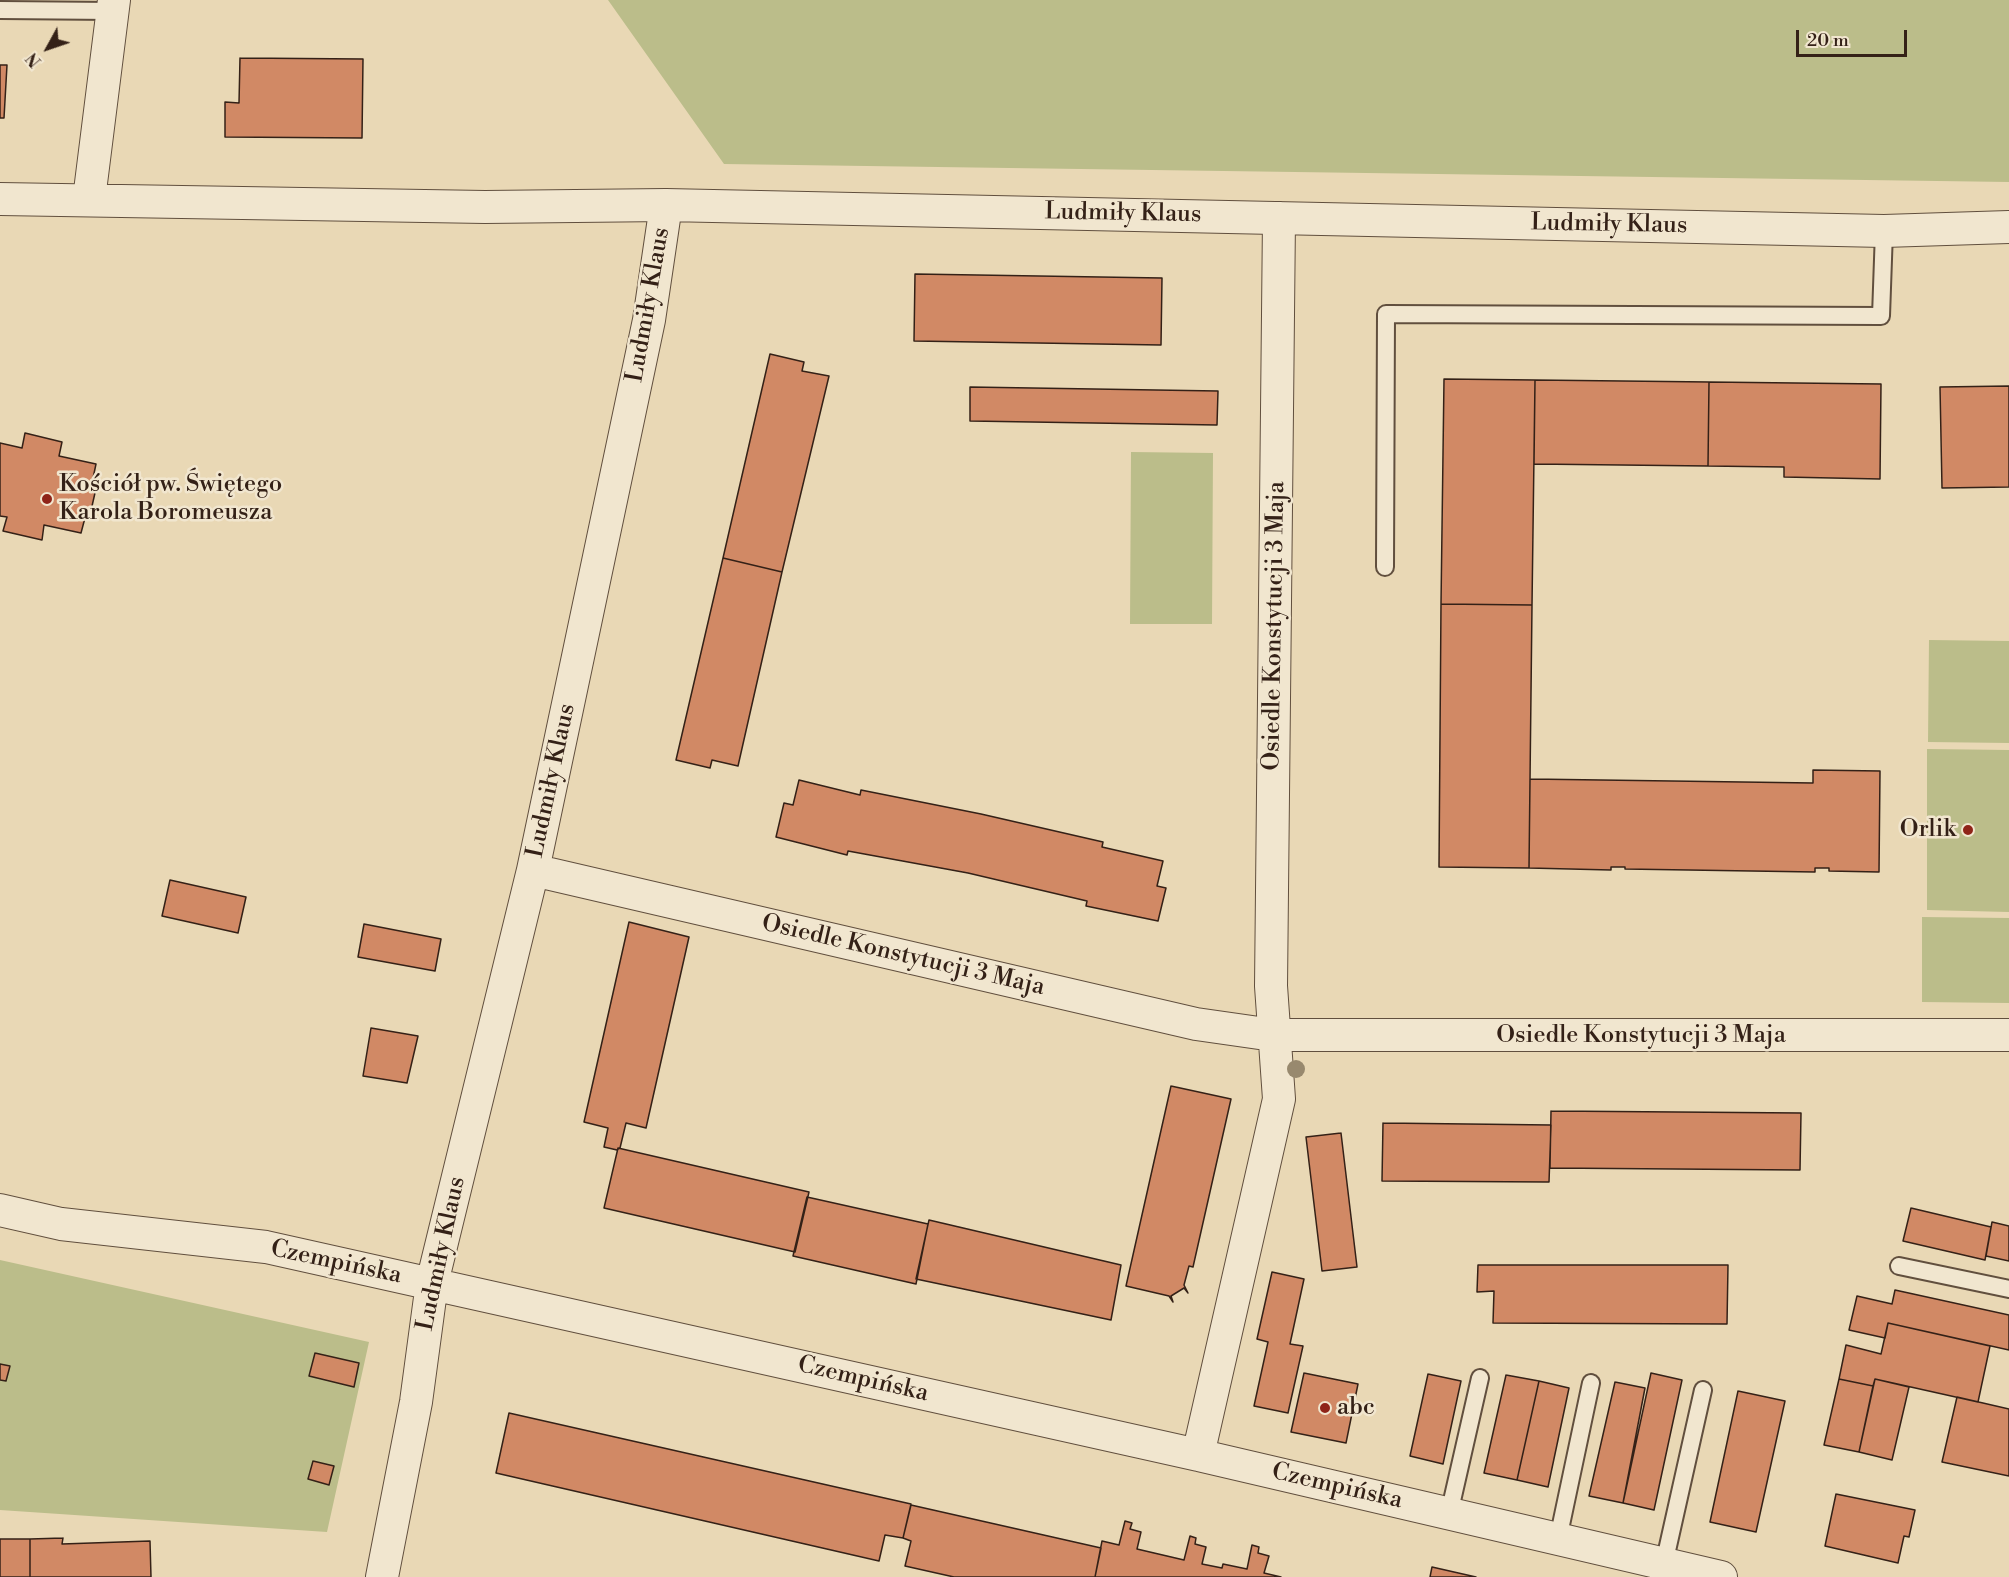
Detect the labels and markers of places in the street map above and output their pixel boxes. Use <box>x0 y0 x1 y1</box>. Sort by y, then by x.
place label: Kościół pw. Świętego Karola Boromeusza <box>59 471 282 527</box>
marker: Kościół pw. Świętego Karola Boromeusza <box>40 492 54 506</box>
place label: Orlik <box>1900 816 1956 844</box>
marker: Orlik <box>1961 823 1975 837</box>
place label: abc <box>1337 1394 1375 1422</box>
marker: abc <box>1318 1401 1332 1415</box>

